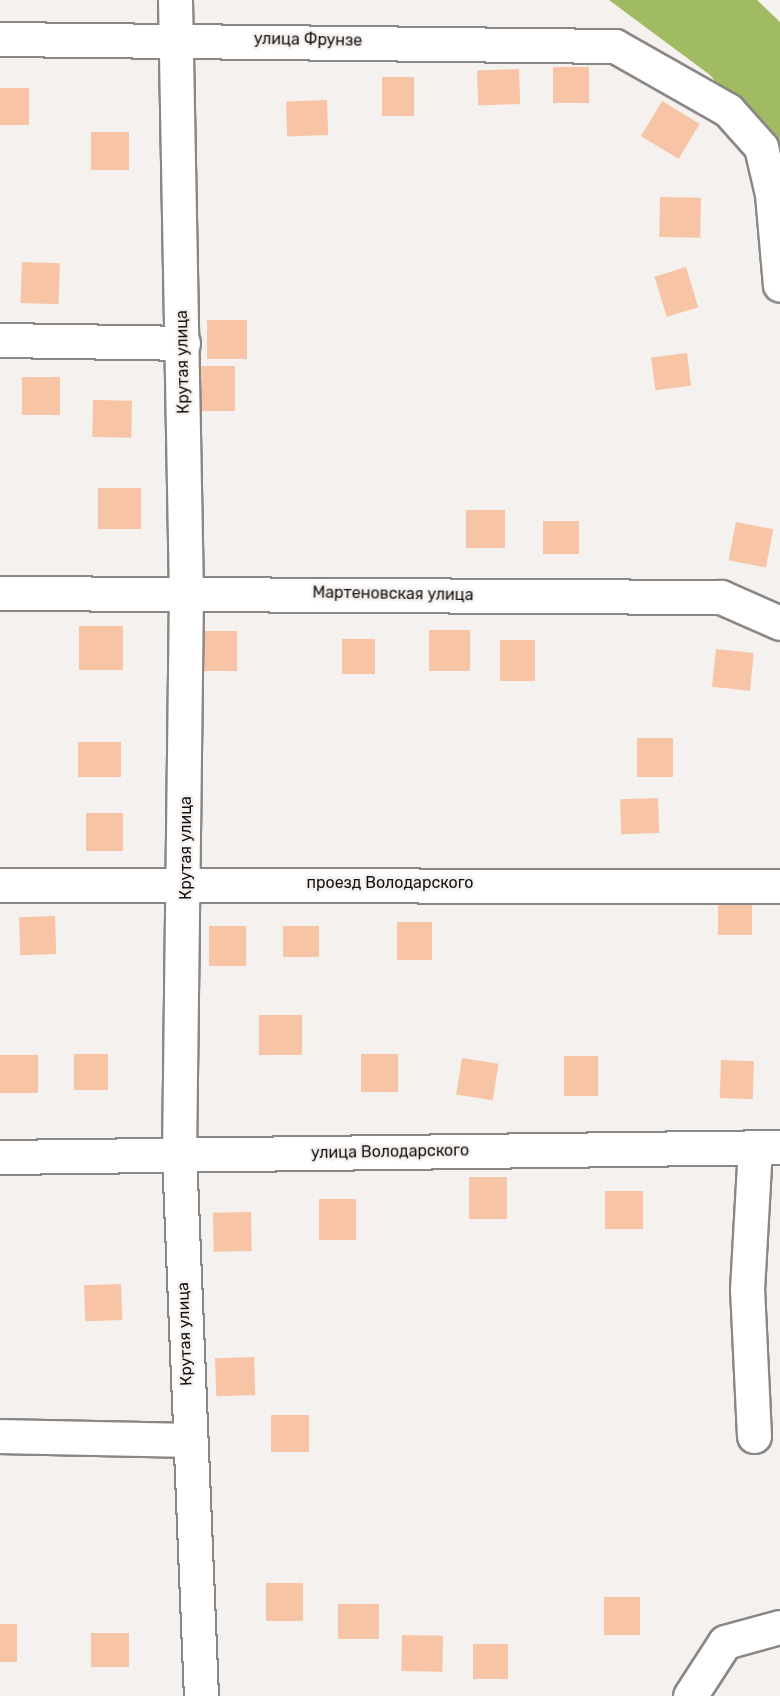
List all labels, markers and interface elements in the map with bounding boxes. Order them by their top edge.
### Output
street label: улица Фрунзе [254,29,362,51]
street label: Крутая улица [172,310,194,414]
street label: Мартеновская улица [312,583,474,605]
street label: Крутая улица [176,796,196,900]
street label: проезд Володарского [306,873,474,893]
street label: улица Володарского [311,1141,469,1163]
street label: Крутая улица [174,1282,196,1386]

